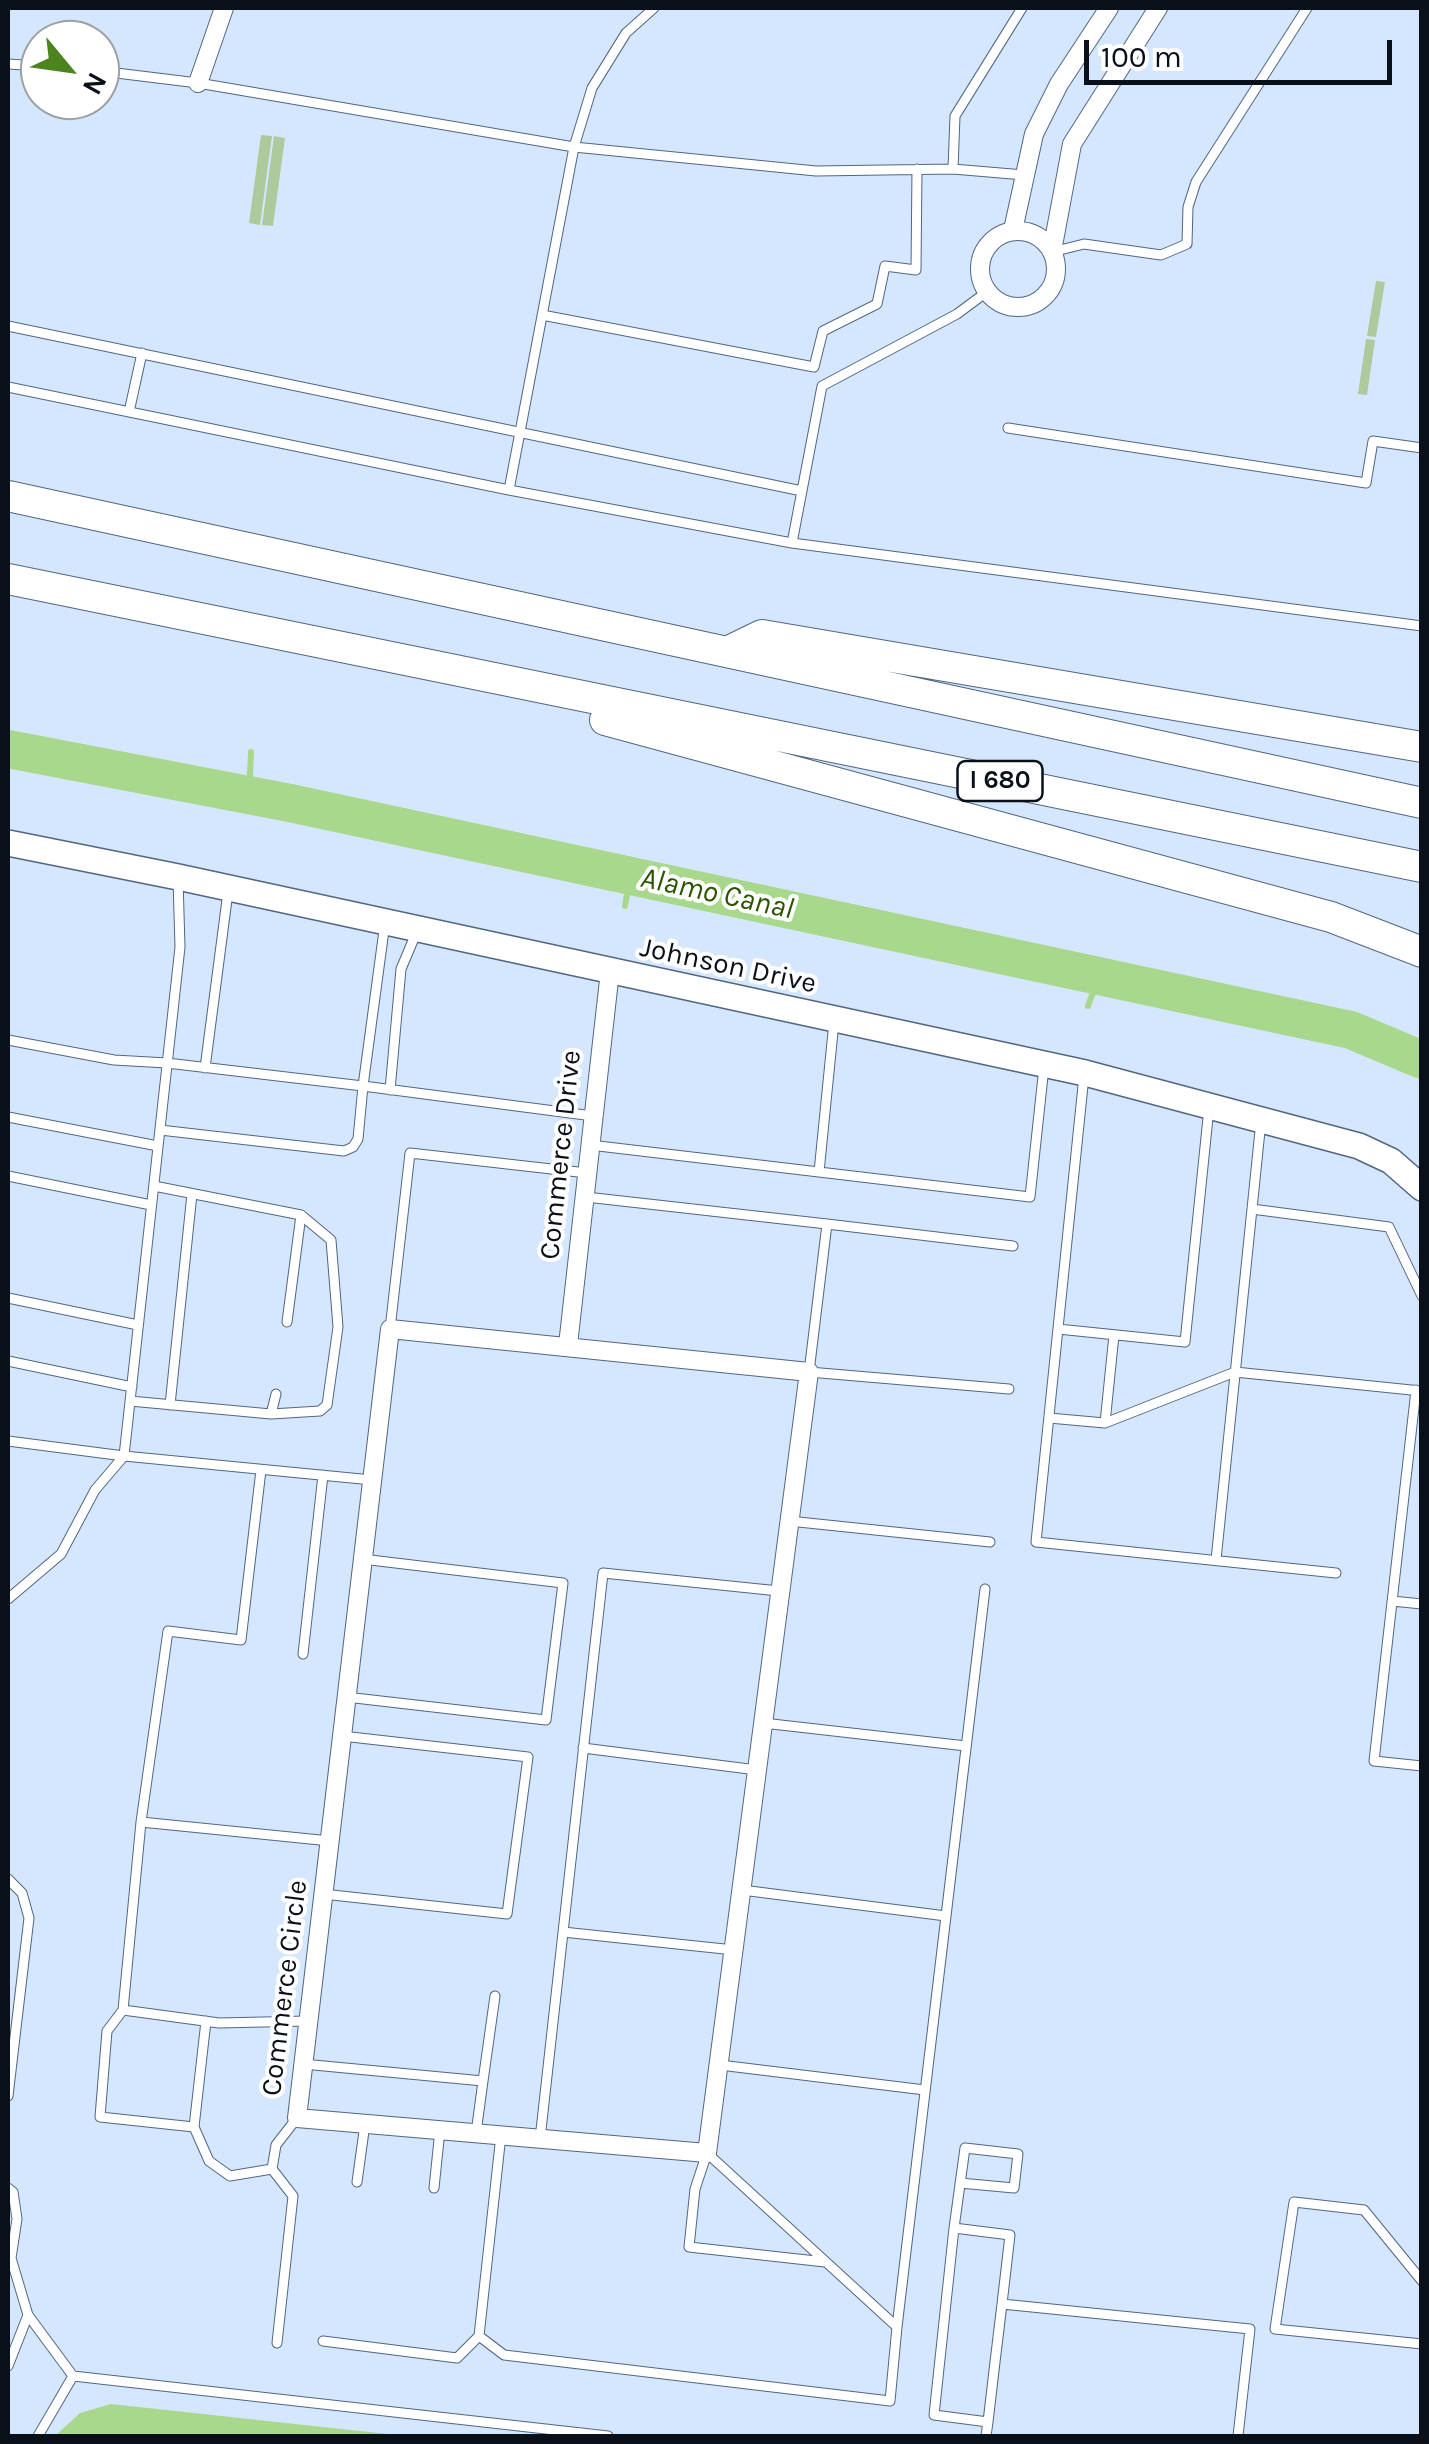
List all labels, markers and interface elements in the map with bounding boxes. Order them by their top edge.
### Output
north arrow [20,20,120,120]
scale bar [1089,20,1396,82]
text: 100 m [1101,39,1182,75]
text: N [76,67,114,101]
road number: I 680 [958,761,1042,801]
water label: Alamo Canal [637,860,797,928]
street label: Johnson Drive [637,931,819,1001]
street label: Commerce Drive [533,1049,589,1261]
street label: Commerce Circle [255,1878,315,2098]

